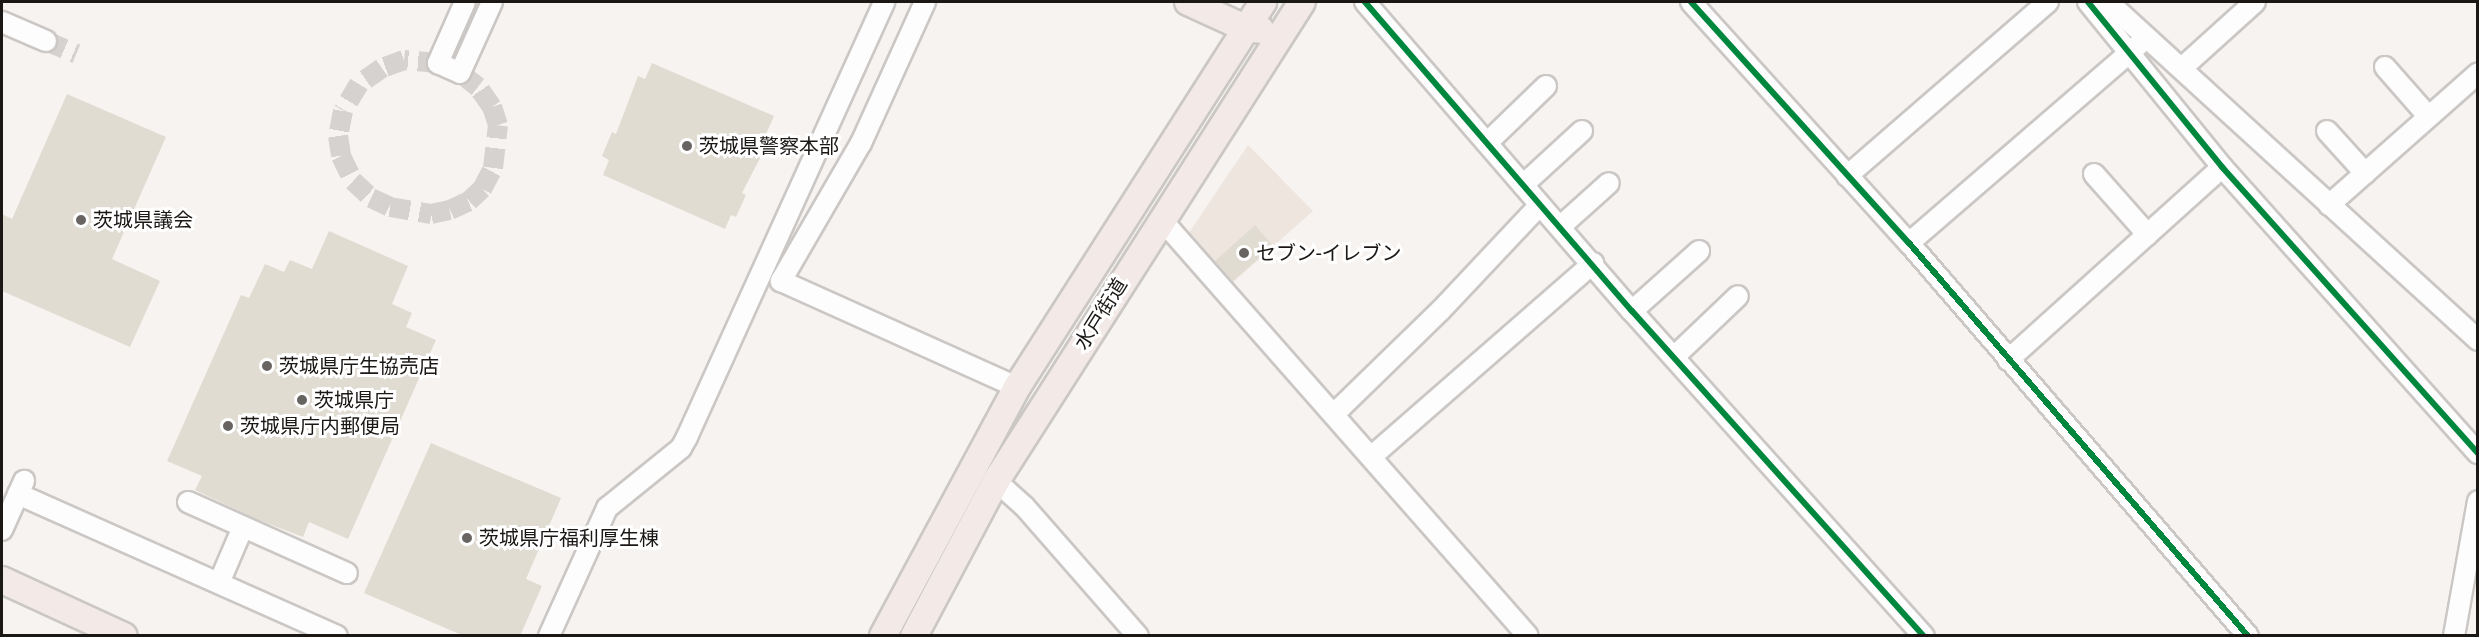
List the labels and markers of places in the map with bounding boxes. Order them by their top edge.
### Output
place label: 茨城県警察本部 [699,134,839,158]
marker: 茨城県警察本部 [680,139,694,153]
place label: 茨城県議会 [93,208,193,232]
marker: 茨城県議会 [74,213,88,227]
place label: セブン-イレブン [1256,241,1402,265]
marker: セブン-イレブン [1237,246,1251,260]
place label: 茨城県庁生協売店 [279,354,439,378]
marker: 茨城県庁生協売店 [260,359,274,373]
place label: 茨城県庁 [314,388,394,412]
marker: 茨城県庁 [295,393,309,407]
place label: 茨城県庁内郵便局 [240,414,400,438]
marker: 茨城県庁内郵便局 [221,419,235,433]
place label: 茨城県庁福利厚生棟 [479,526,659,550]
marker: 茨城県庁福利厚生棟 [460,531,474,545]

